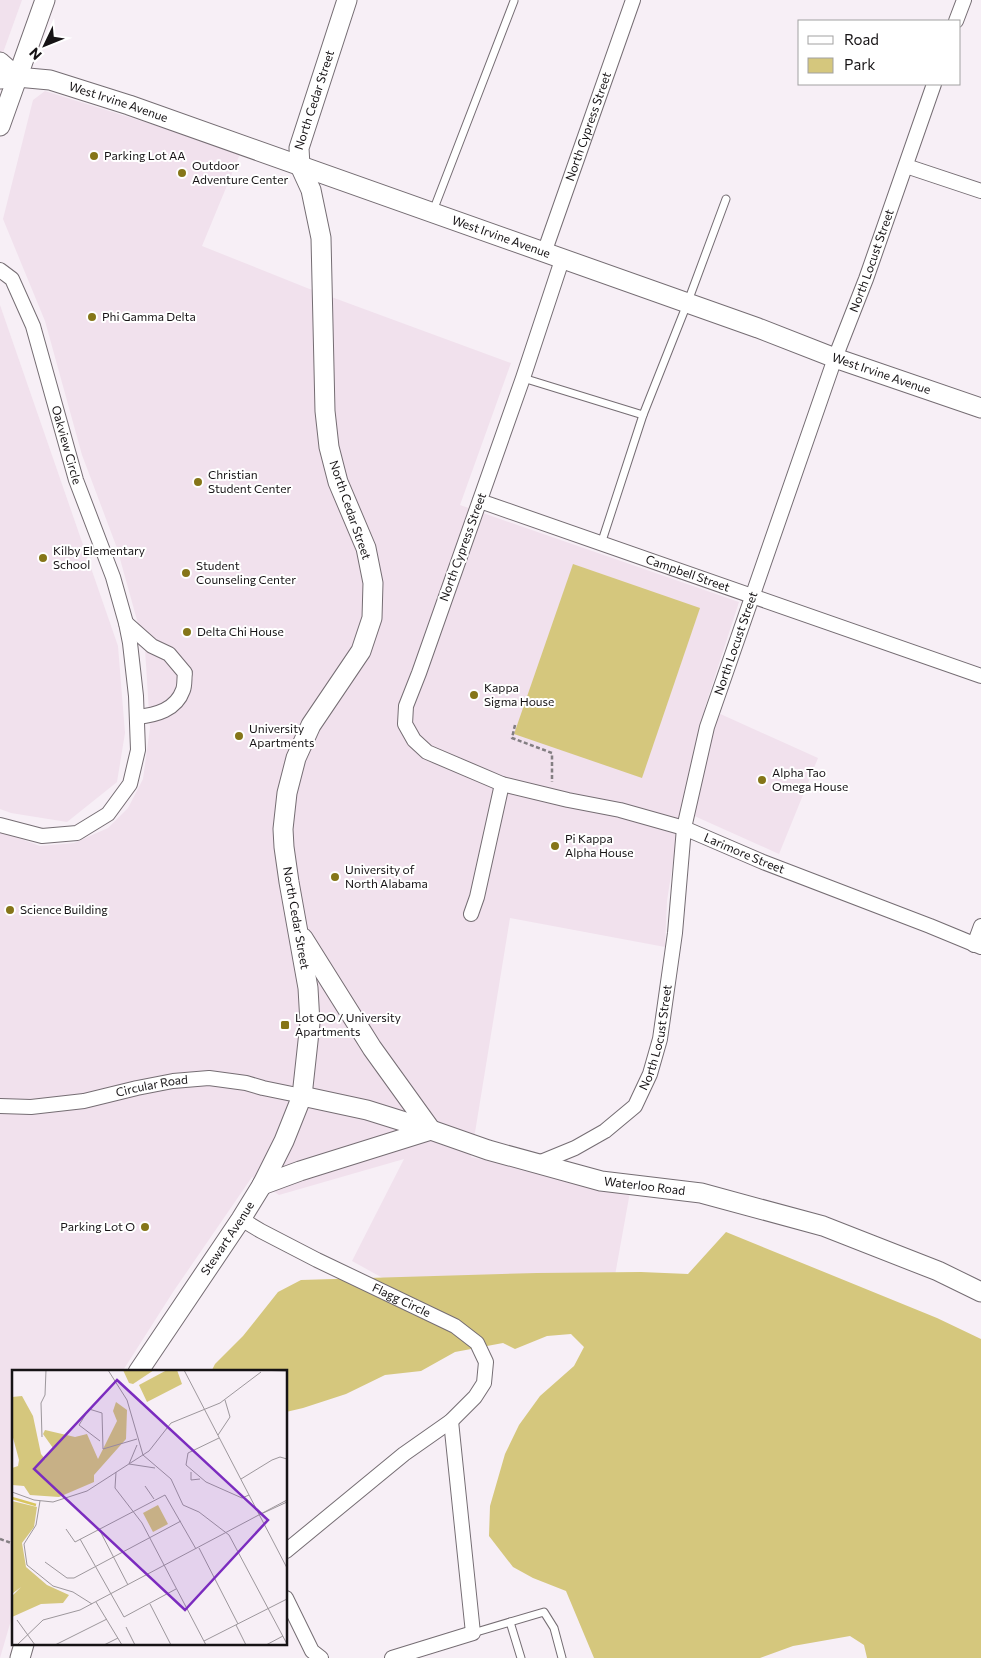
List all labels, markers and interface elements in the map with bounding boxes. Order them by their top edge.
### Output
north arrow [20,20,70,70]
legend [798,20,961,85]
text: Road [844,30,879,48]
text: N [25,45,45,64]
street label: North Cedar Street [291,48,336,151]
text: Park [844,55,875,73]
street label: North Cypress Street [562,70,613,183]
street label: West Irvine Avenue [67,78,170,124]
place label: Parking Lot AA [104,148,186,162]
marker: Parking Lot AA [88,150,100,162]
place label: Outdoor Adventure Center [192,158,289,186]
marker: Outdoor Adventure Center [176,167,188,179]
street label: North Locust Street [846,207,896,314]
street label: West Irvine Avenue [450,212,553,260]
place label: Phi Gamma Delta [102,309,196,323]
marker: Phi Gamma Delta [86,311,98,323]
street label: West Irvine Avenue [830,350,933,396]
street label: Oakview Circle [50,404,85,486]
street label: North Cedar Street [327,458,374,561]
place label: Christian Student Center [208,467,291,495]
marker: Christian Student Center [192,476,204,488]
street label: North Cypress Street [436,490,488,603]
place label: Kilby Elementary School [53,543,145,571]
street label: Campbell Street [644,551,732,594]
marker: Kilby Elementary School [37,552,49,564]
place label: Student Counseling Center [196,558,296,586]
marker: Student Counseling Center [180,567,192,579]
street label: North Locust Street [711,589,759,697]
place label: Delta Chi House [197,624,284,638]
marker: Delta Chi House [181,626,193,638]
place label: Kappa Sigma House [484,680,554,708]
marker: Kappa Sigma House [468,689,480,701]
place label: University Apartments [249,721,314,749]
marker: University Apartments [233,730,245,742]
place label: Alpha Tao Omega House [772,765,848,793]
marker: Alpha Tao Omega House [756,774,768,786]
street label: Larimore Street [702,830,787,876]
place label: Pi Kappa Alpha House [565,831,634,859]
marker: Pi Kappa Alpha House [549,840,561,852]
place label: University of North Alabama [345,862,428,890]
street label: North Cedar Street [281,865,313,970]
marker: University of North Alabama [329,871,341,883]
place label: Science Building [20,902,108,916]
marker: Science Building [4,904,16,916]
street label: North Locust Street [635,984,674,1092]
place label: Lot OO / University Apartments [295,1010,401,1038]
marker: Lot OO / University Apartments [279,1019,291,1031]
street label: Circular Road [114,1072,188,1099]
street label: Waterloo Road [603,1173,686,1197]
street label: Stewart Avenue [197,1198,256,1277]
place label: Parking Lot O [60,1219,135,1233]
marker: Parking Lot O [139,1221,151,1233]
street label: Flagg Circle [371,1280,433,1319]
inset map [12,1370,288,1646]

